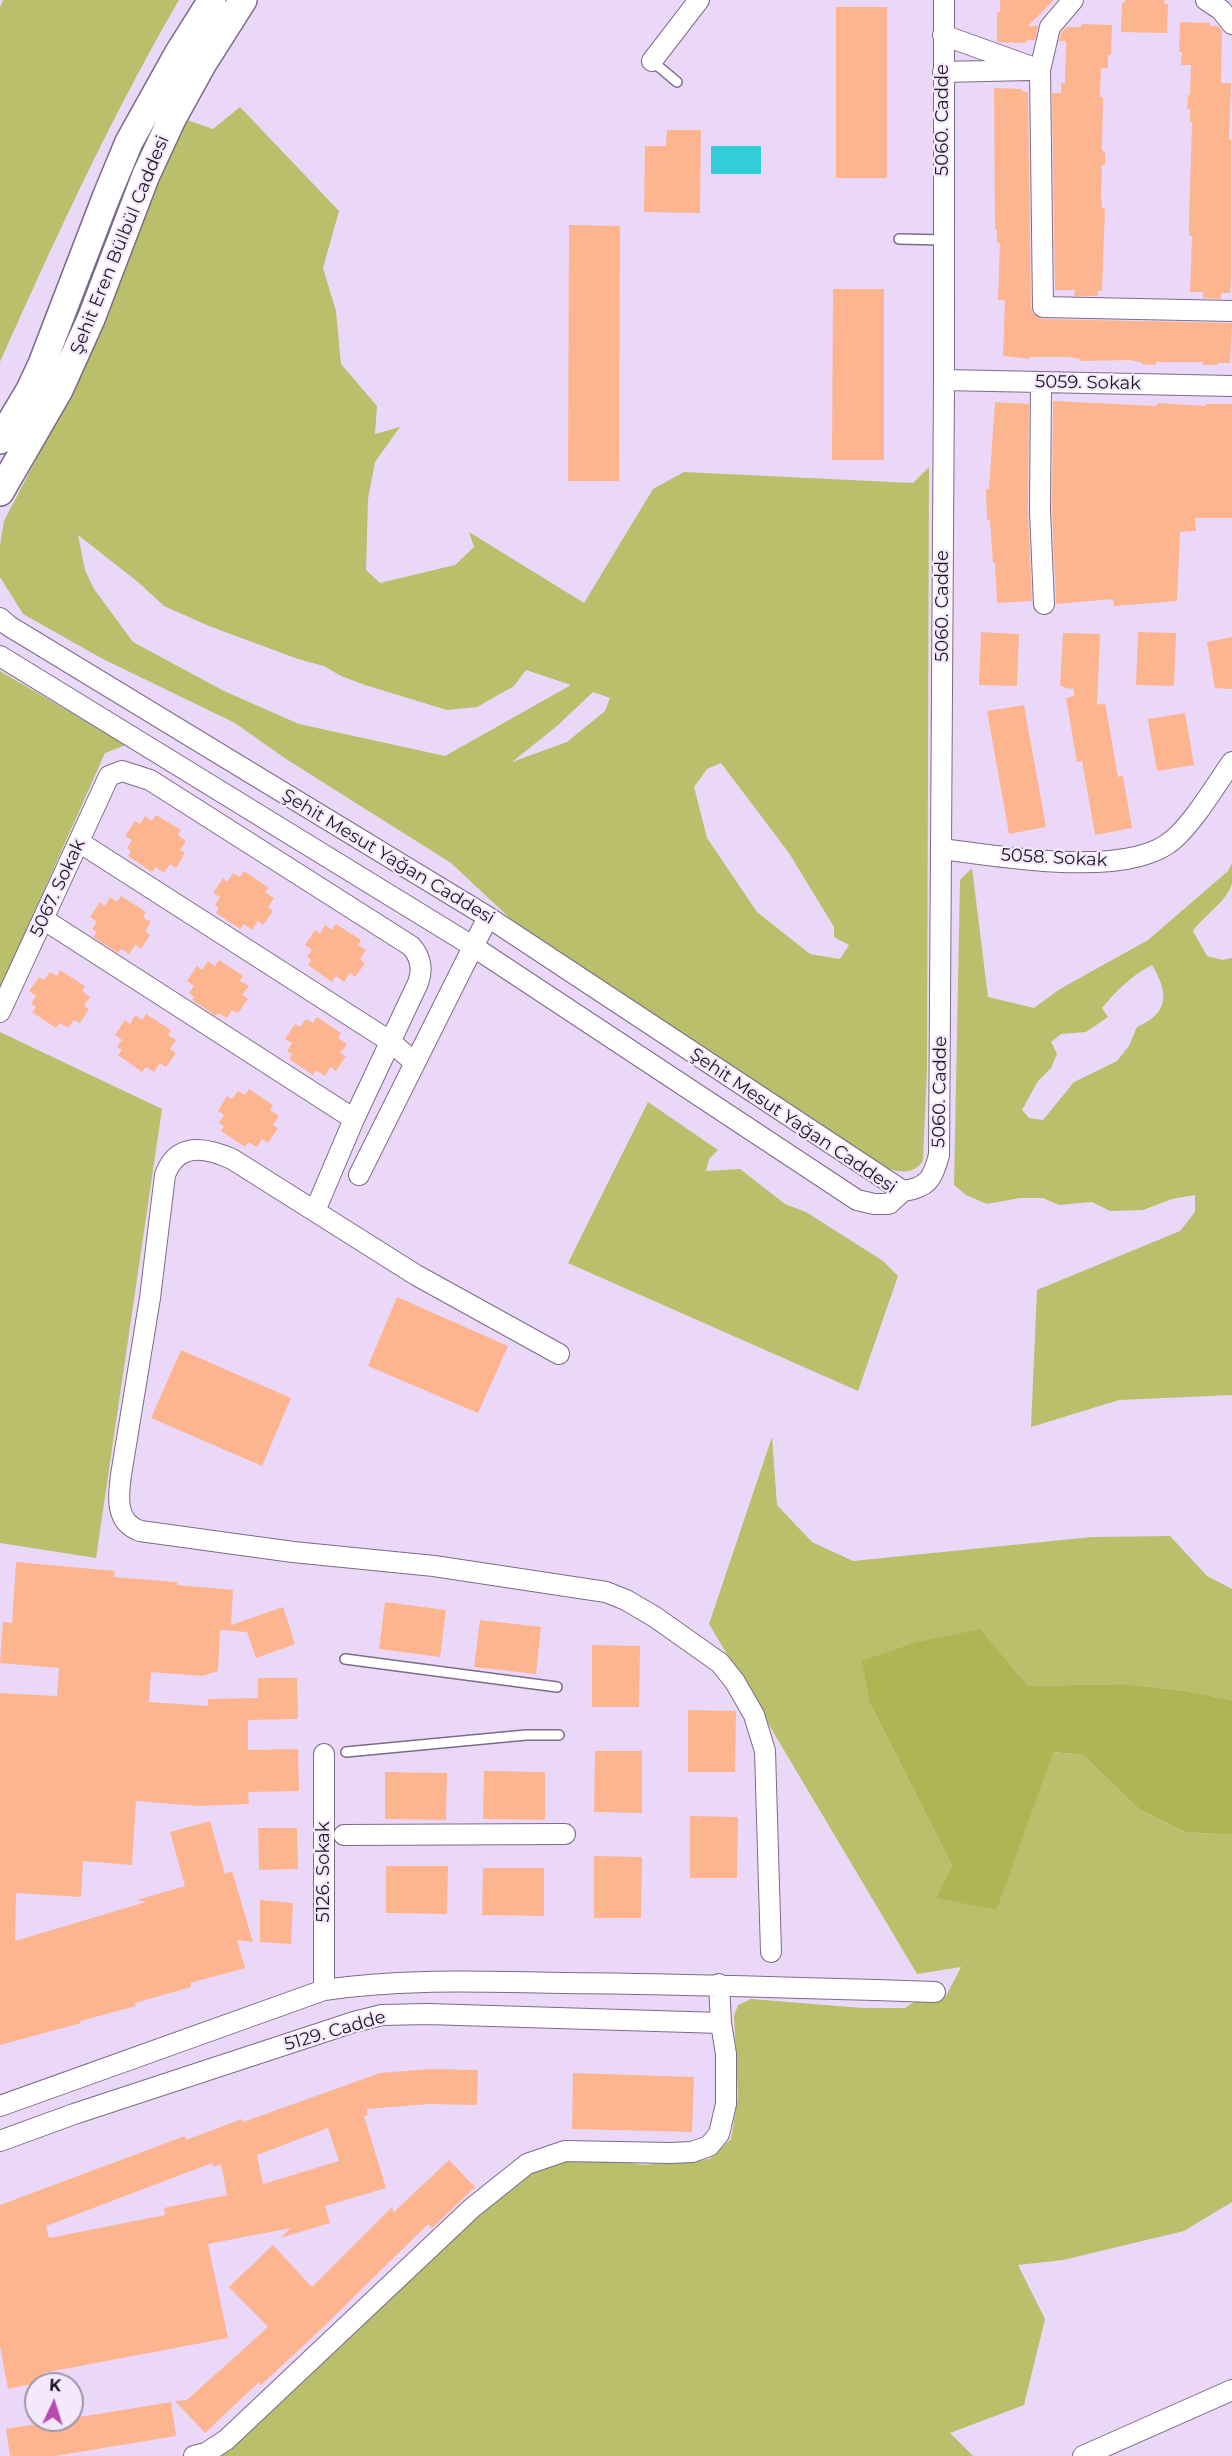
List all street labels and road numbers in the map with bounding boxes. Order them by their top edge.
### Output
street label: 5060. Cadde [932,64,954,176]
street label: Şehit Eren Bülbül Caddesi [66,132,174,358]
street label: 5059. Sokak [1035,371,1141,395]
street label: 5060. Cadde [932,550,954,662]
street label: Şehit Mesut Yağan Caddesi [278,785,498,929]
street label: 5067. Sokak [26,836,90,940]
street label: 5058. Sokak [1000,844,1108,872]
street label: 5060. Cadde [928,1036,952,1148]
street label: Şehit Mesut Yağan Caddesi [686,1044,900,1198]
street label: 5126. Sokak [313,1822,335,1922]
street label: 5129. Cadde [282,2006,388,2056]

